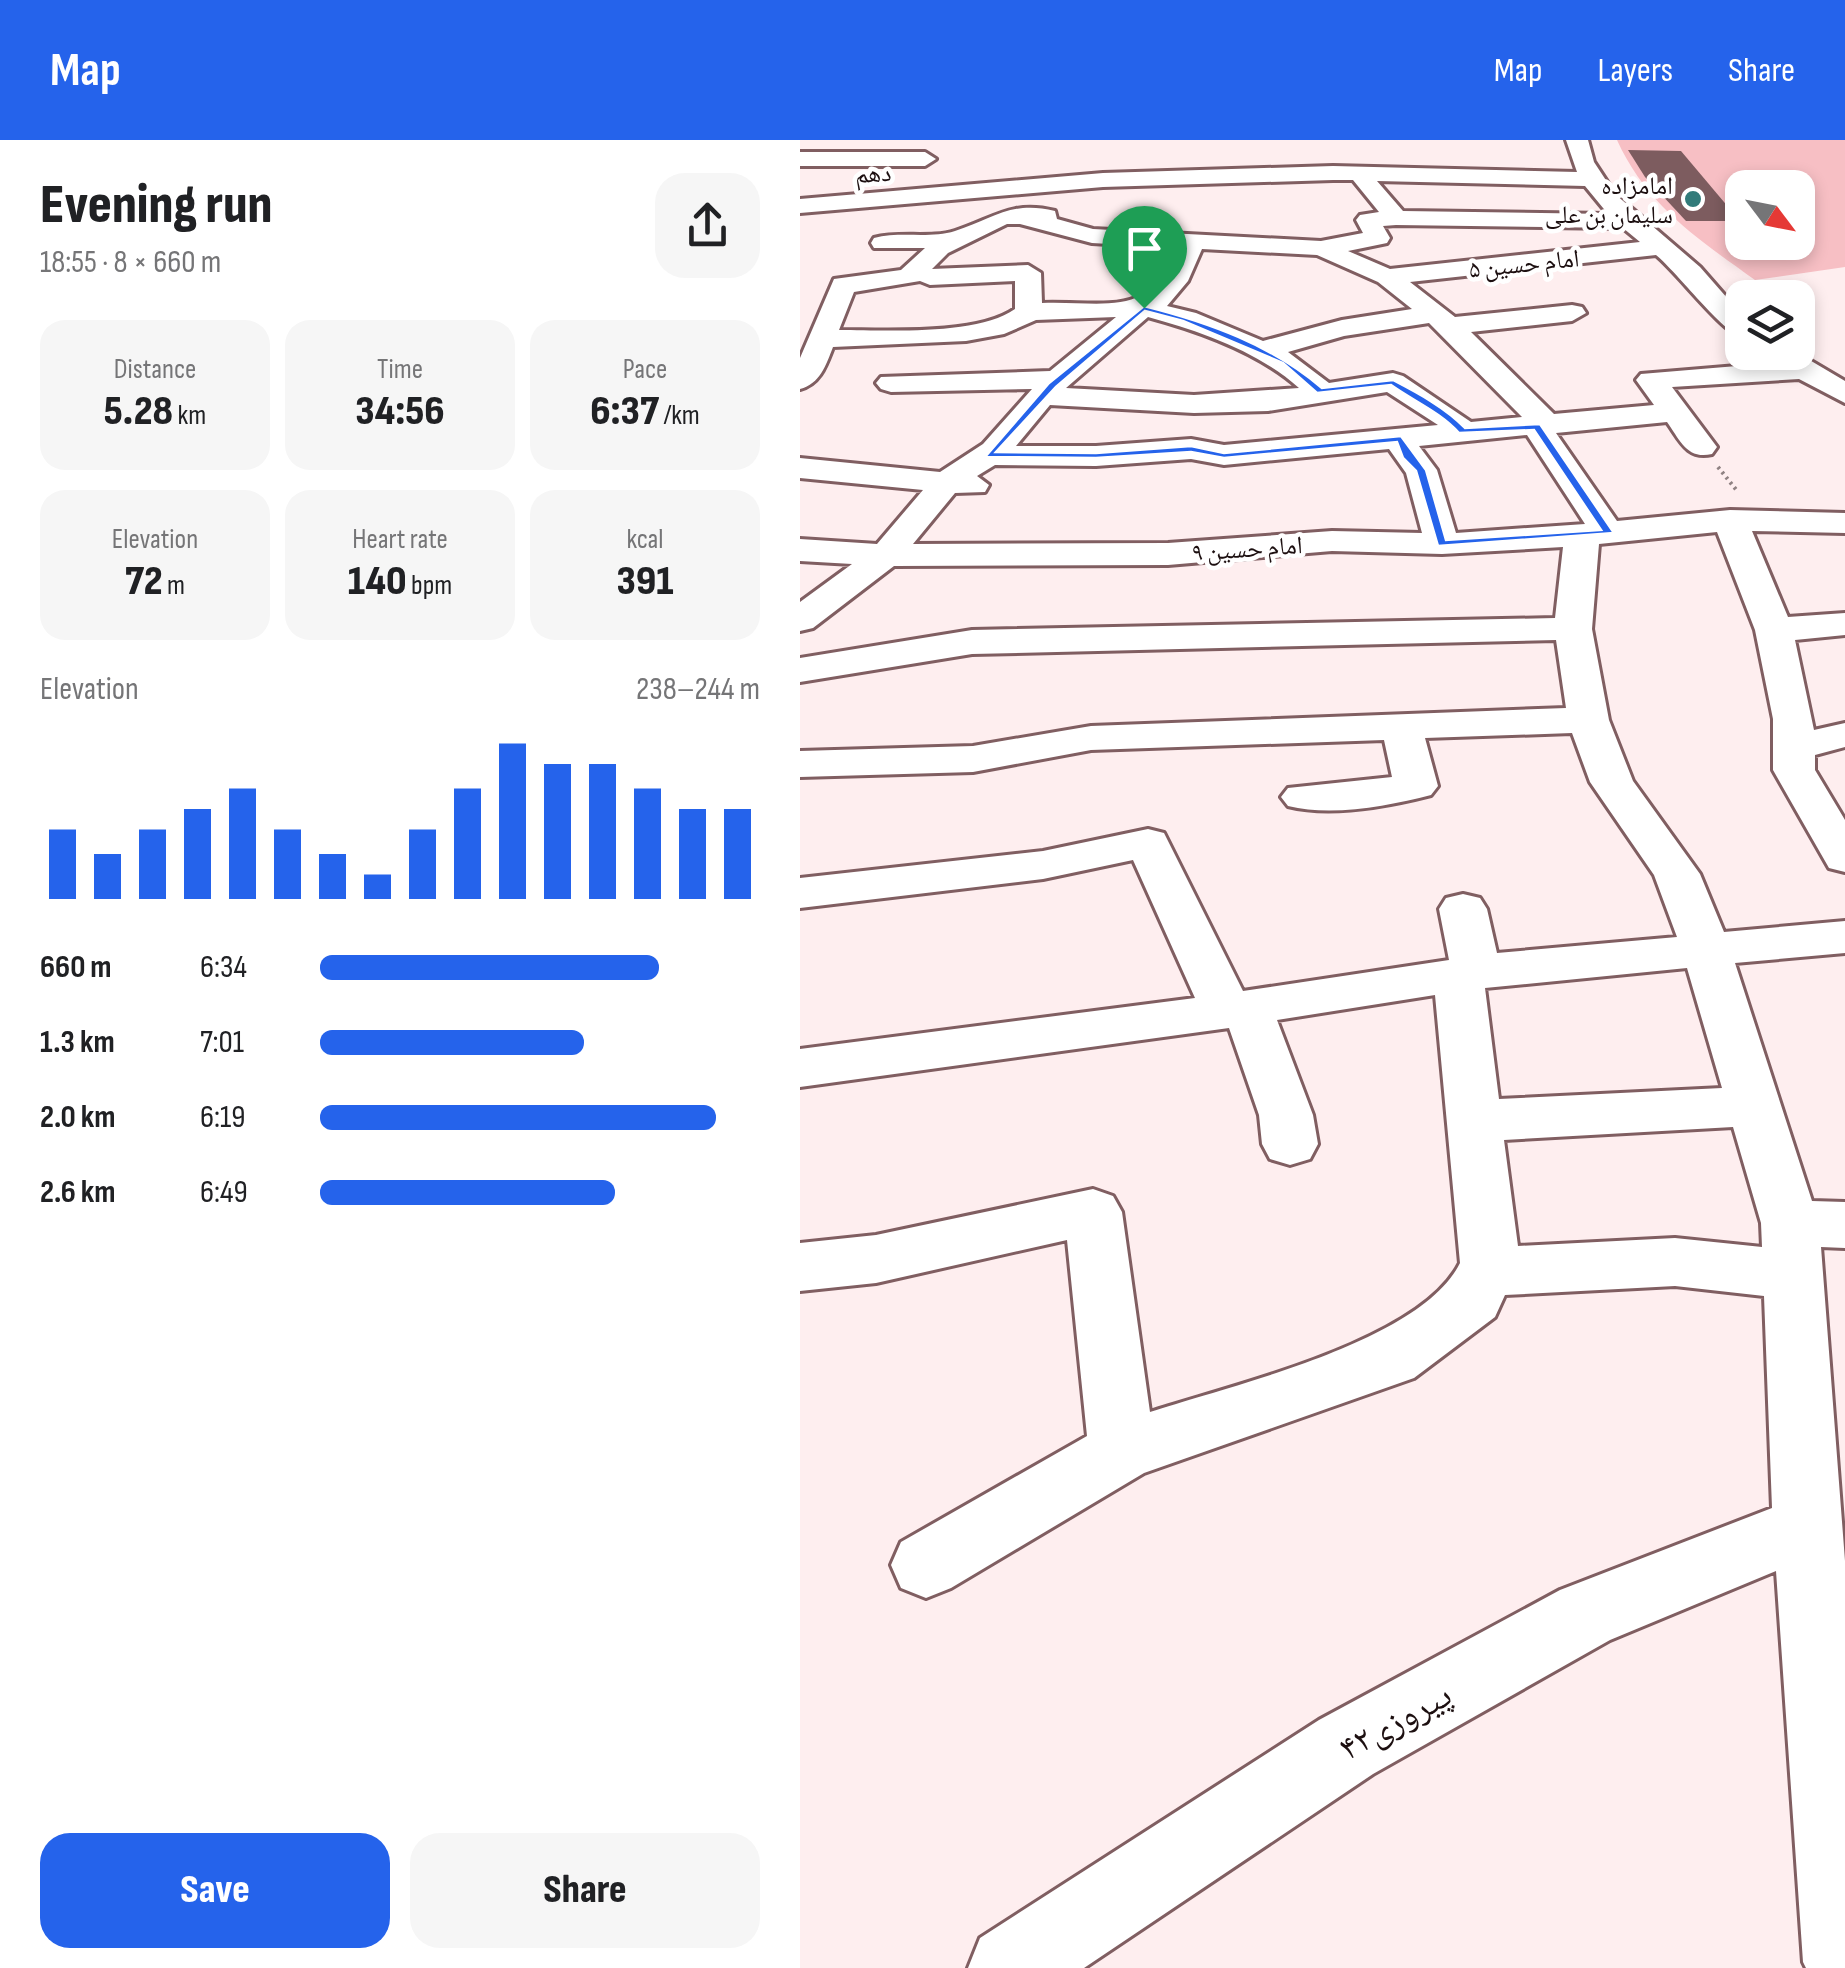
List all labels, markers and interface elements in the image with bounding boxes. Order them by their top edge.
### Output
text: Map [50,42,121,99]
text: Map [1494,49,1542,92]
text: Layers [1597,49,1673,92]
text: Share [1728,49,1795,92]
street label: دهم [854,158,892,191]
north arrow [1725,170,1815,260]
map controls [1725,170,1815,370]
place label: امامزاده سلیمان بن علی [1545,171,1673,231]
text: Evening run [40,172,273,239]
button: share [655,173,760,278]
marker: امامزاده سلیمان بن علی [1682,188,1704,210]
pin [1102,206,1187,309]
icon: arrive [1117,221,1172,276]
text: 18:55 · 8 × 660 m [40,243,221,282]
street label: امام حسین ۵ [1467,243,1581,286]
button: layers [1725,280,1815,370]
text: Distance [114,353,196,386]
text: Time [377,353,423,386]
text: Pace [623,353,667,386]
text: 5.28 [104,386,173,437]
text: 34:56 [355,386,445,437]
text: 6:37 [590,386,659,437]
text: km [173,399,206,432]
text: /km [659,399,700,432]
text: Elevation [112,523,198,556]
text: Heart rate [352,523,448,556]
text: kcal [626,523,664,556]
street label: امام حسین ۹ [1191,530,1304,569]
text: 72 [125,556,163,607]
text: 140 [348,556,407,607]
text: 391 [616,556,674,607]
text: m [163,569,185,602]
text: bpm [407,569,452,602]
text: Elevation [40,670,139,709]
text: 238–244 m [636,670,760,709]
text: 660 m [40,948,112,987]
text: 6:34 [200,948,247,987]
text: 1.3 km [40,1023,115,1062]
text: 7:01 [200,1023,244,1062]
text: 2.0 km [40,1098,116,1137]
text: 6:19 [200,1098,245,1137]
text: 2.6 km [40,1173,115,1212]
text: 6:49 [200,1173,248,1212]
street label: پیروزی۴۲ [1332,1674,1459,1771]
button: Save [40,1833,390,1948]
button: Share [410,1833,760,1948]

